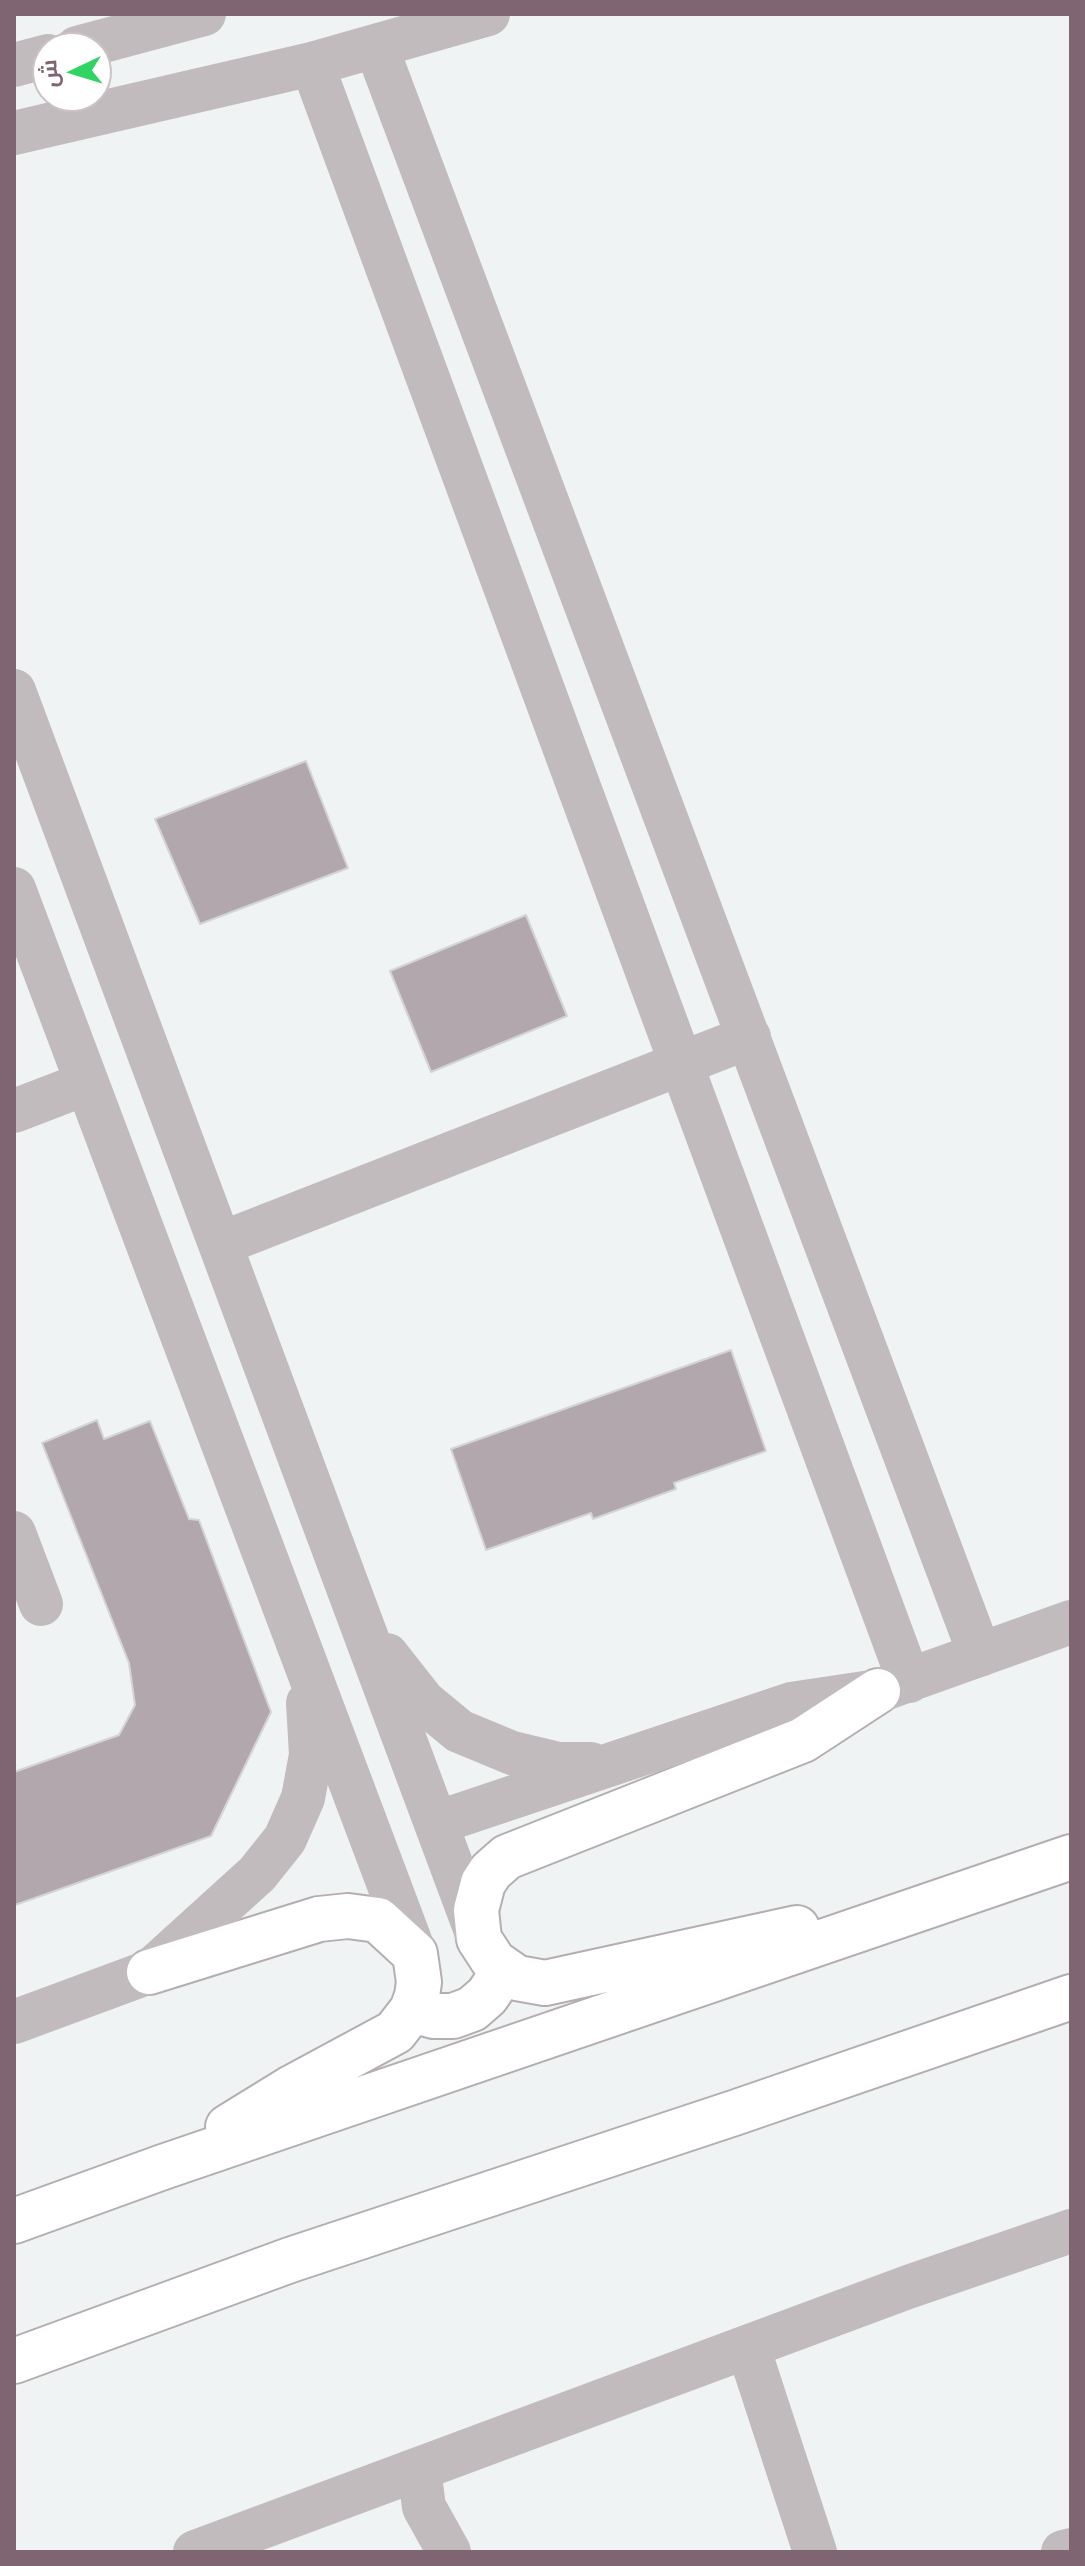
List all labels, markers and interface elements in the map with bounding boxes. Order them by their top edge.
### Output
north arrow [32,32,112,112]
text: ش [35,59,64,89]

